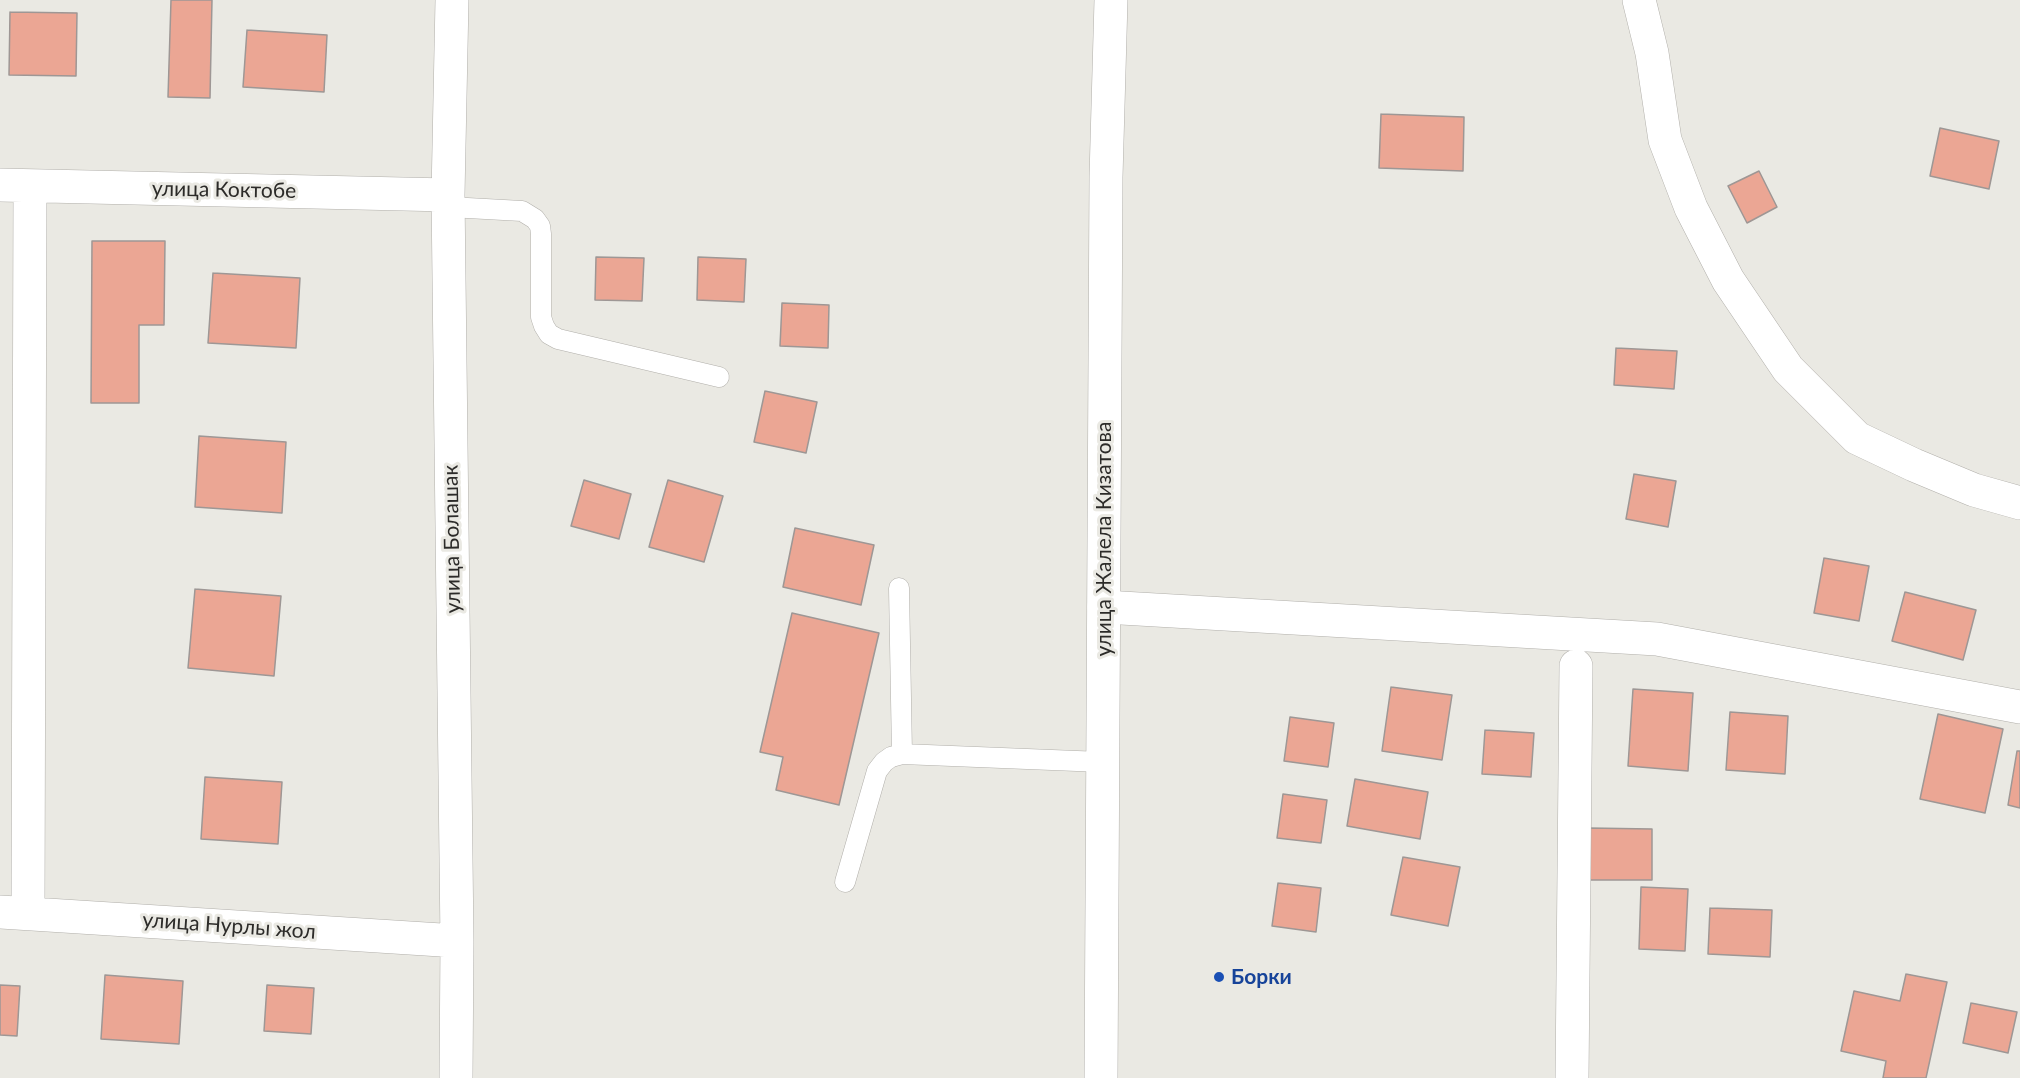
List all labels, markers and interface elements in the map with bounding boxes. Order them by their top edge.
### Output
street label: улица Коктобе [152,176,296,204]
street label: улица Жалела Кизатова [1091,422,1117,656]
street label: улица Болашак [438,464,466,614]
street label: улица Нурлы жол [142,907,316,945]
place label: Борки [1231,964,1292,990]
marker: Борки [1212,970,1226,984]

